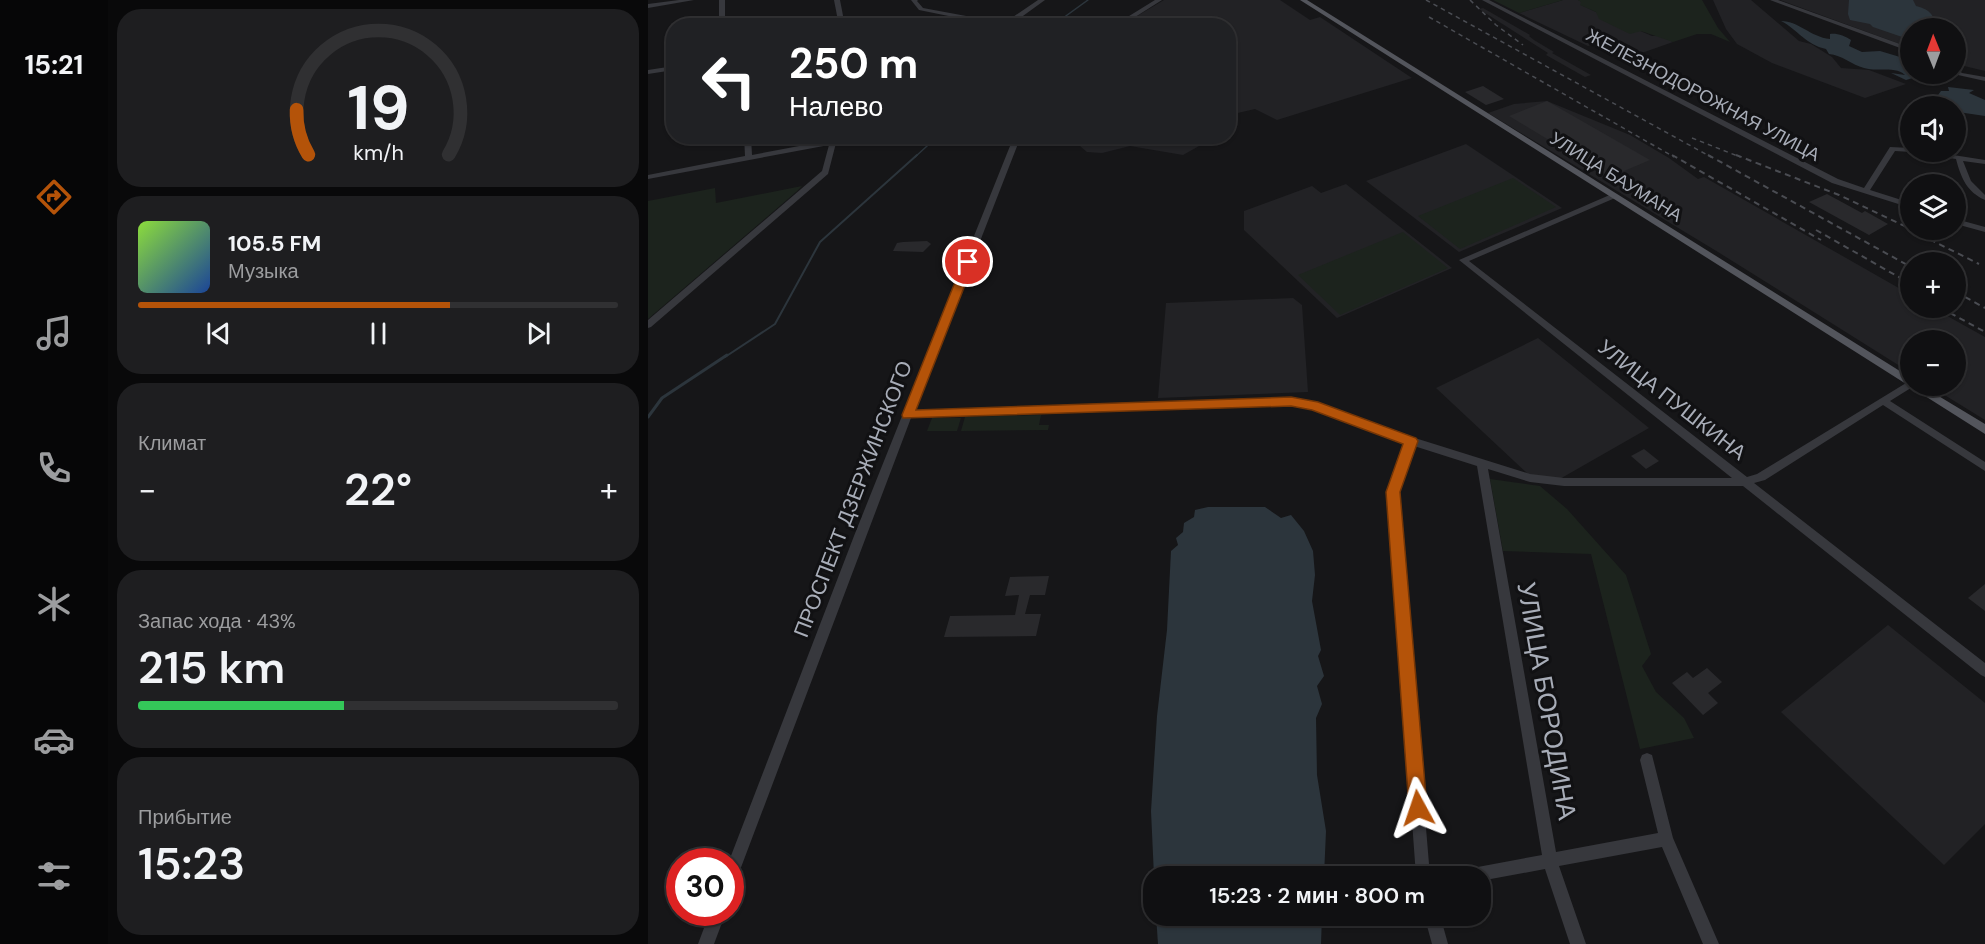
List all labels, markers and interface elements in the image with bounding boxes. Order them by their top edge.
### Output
north arrow [1900,18,1966,84]
map controls [1900,18,1966,396]
street label: ЖЕЛЕЗНОДОРОЖНАЯ УЛИЦА [1582,23,1824,167]
text: 250 m [789,36,918,91]
icon: left [690,42,768,120]
text: 15:21 [25,47,83,82]
text: 19 [347,67,409,148]
text: Налево [789,89,883,124]
button: sound [1900,96,1966,162]
street label: УЛИЦА БАУМАНА [1545,127,1687,227]
text: km/h [353,139,403,167]
button: layers [1900,174,1966,240]
icon: directions [33,176,75,218]
text: 105.5 FM [228,229,321,258]
pin [942,236,993,287]
icon: arrive [951,245,984,278]
button: + [1900,252,1966,318]
text: Музыка [228,258,299,284]
icon: music [33,312,75,354]
icon: previous [202,317,235,350]
icon: pause [362,317,395,350]
icon: next [522,317,555,350]
button: − [1900,330,1966,396]
street label: УЛИЦА ПУШКИНА [1592,333,1752,467]
street label: ПРОСПЕКТ ДЗЕРЖИНСКОГО [787,357,919,641]
text: Климат [138,430,206,456]
icon: phone [33,447,75,489]
text: 22° [344,460,412,519]
text: − [138,468,156,511]
text: + [600,468,618,511]
street label: УЛИЦА БОРОДИНА [1509,580,1585,823]
icon: climate [33,583,75,625]
text: Запас хода · 43% [138,608,296,634]
text: 215 km [138,638,285,697]
icon: car [33,719,75,761]
position arrow [1386,776,1450,840]
text: Прибытие [138,804,232,830]
text: 15:23 [138,834,245,893]
speed limit sign: 30 [666,848,744,926]
icon: filters [33,855,75,897]
text: 15:23 · 2 мин · 800 m [1209,881,1425,910]

